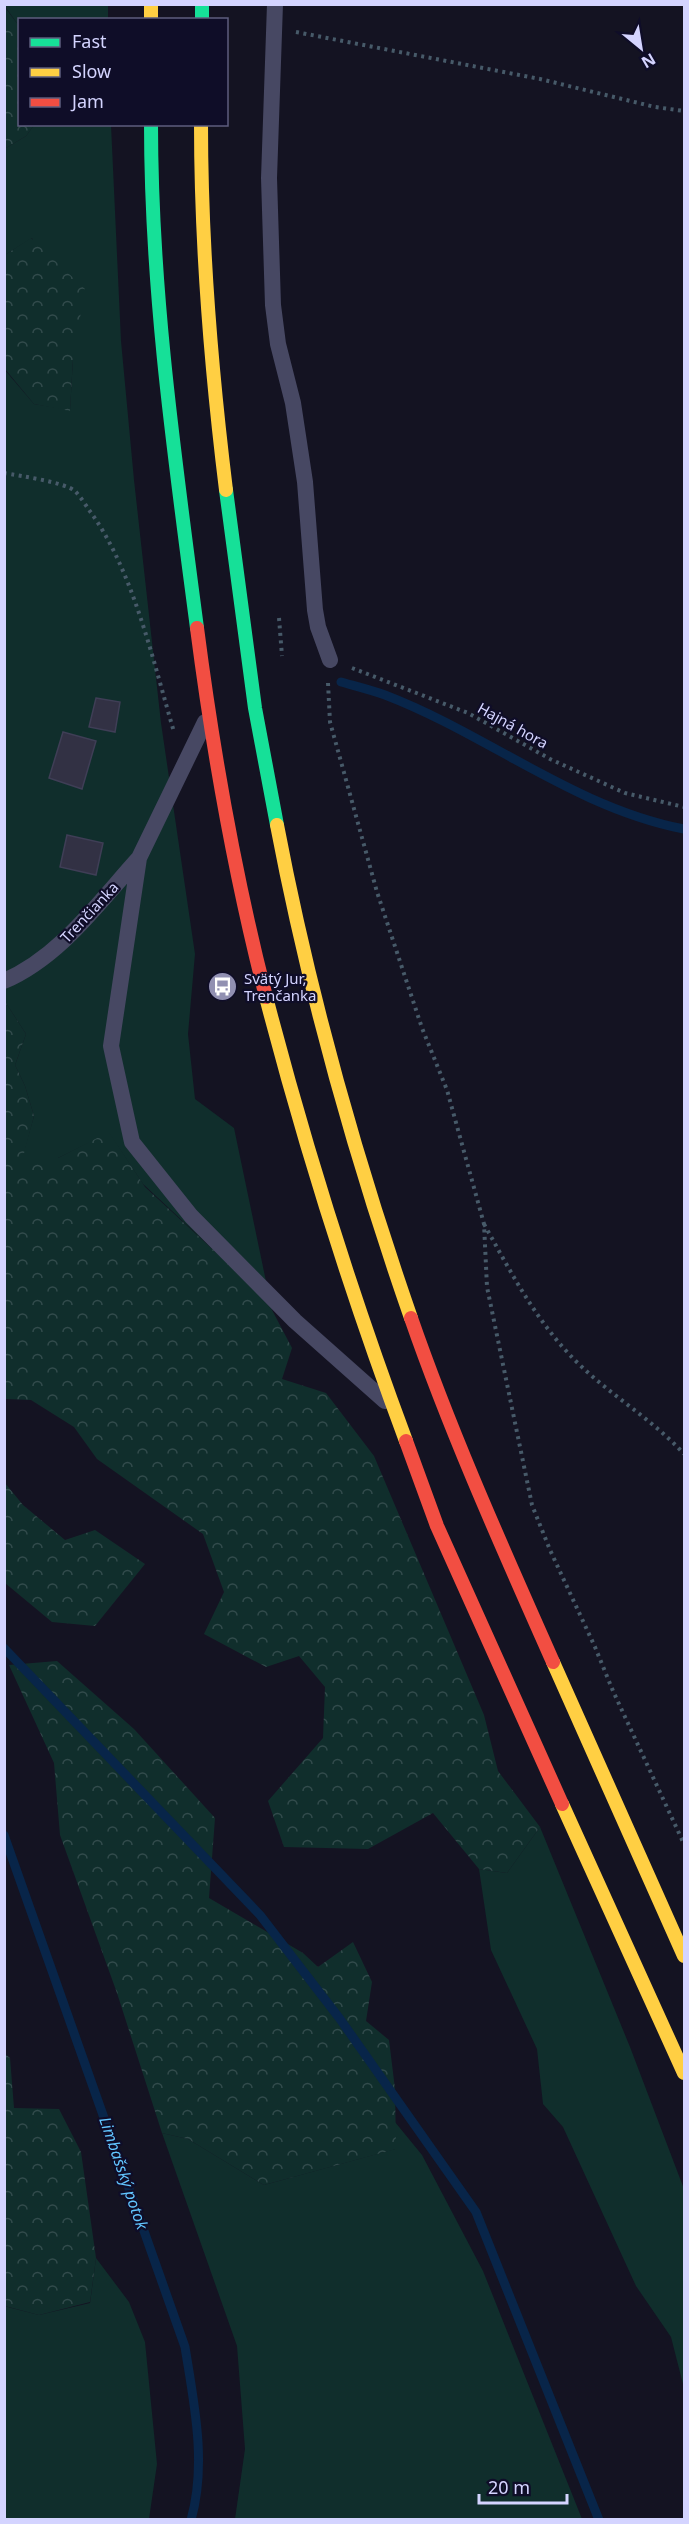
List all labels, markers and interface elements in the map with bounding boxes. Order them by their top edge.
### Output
legend [18,18,228,126]
north arrow [611,18,671,78]
text: Fast [72,29,107,53]
text: N [637,48,660,74]
text: Slow [72,59,111,83]
text: Jam [70,89,104,113]
street label: Hajná hora [474,697,552,753]
street label: Trenčianka [56,877,122,947]
place label: Svätý Jur, Trenčanka [244,968,317,1005]
bus stop icon: Svätý Jur, Trenčanka [207,971,239,1003]
water label: Limbašský potok [94,2114,154,2233]
scale bar [479,2467,568,2505]
text: 20 m [488,2475,530,2499]

